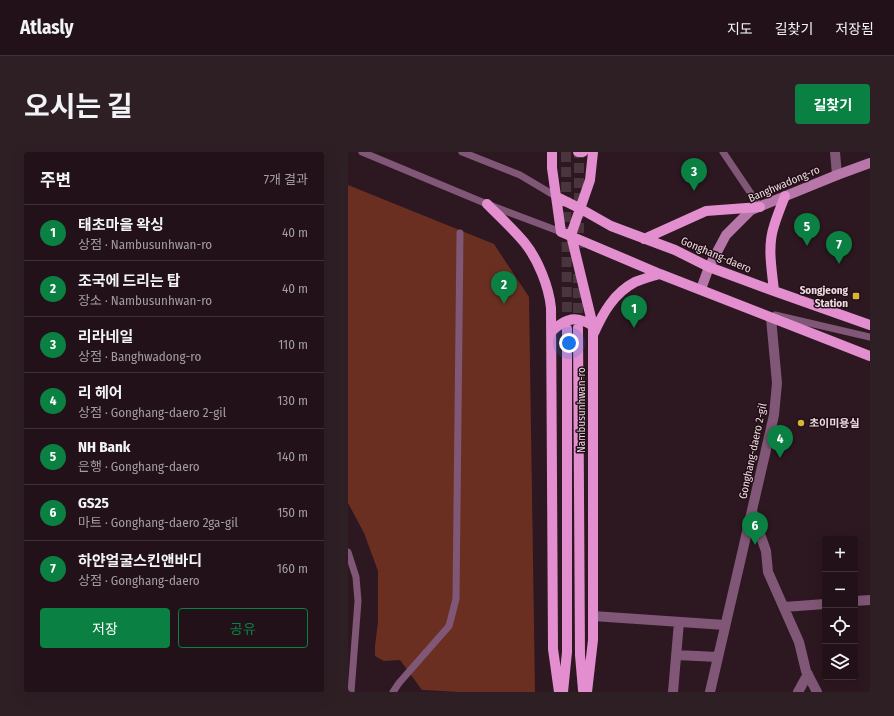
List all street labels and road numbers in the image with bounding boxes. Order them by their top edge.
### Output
street label: Banghwadong-ro [746,163,822,205]
street label: Gonghang-daero [679,234,753,276]
street label: Nambusunhwan-ro [575,367,588,453]
street label: Gonghang-daero 2-gil [737,402,770,500]

